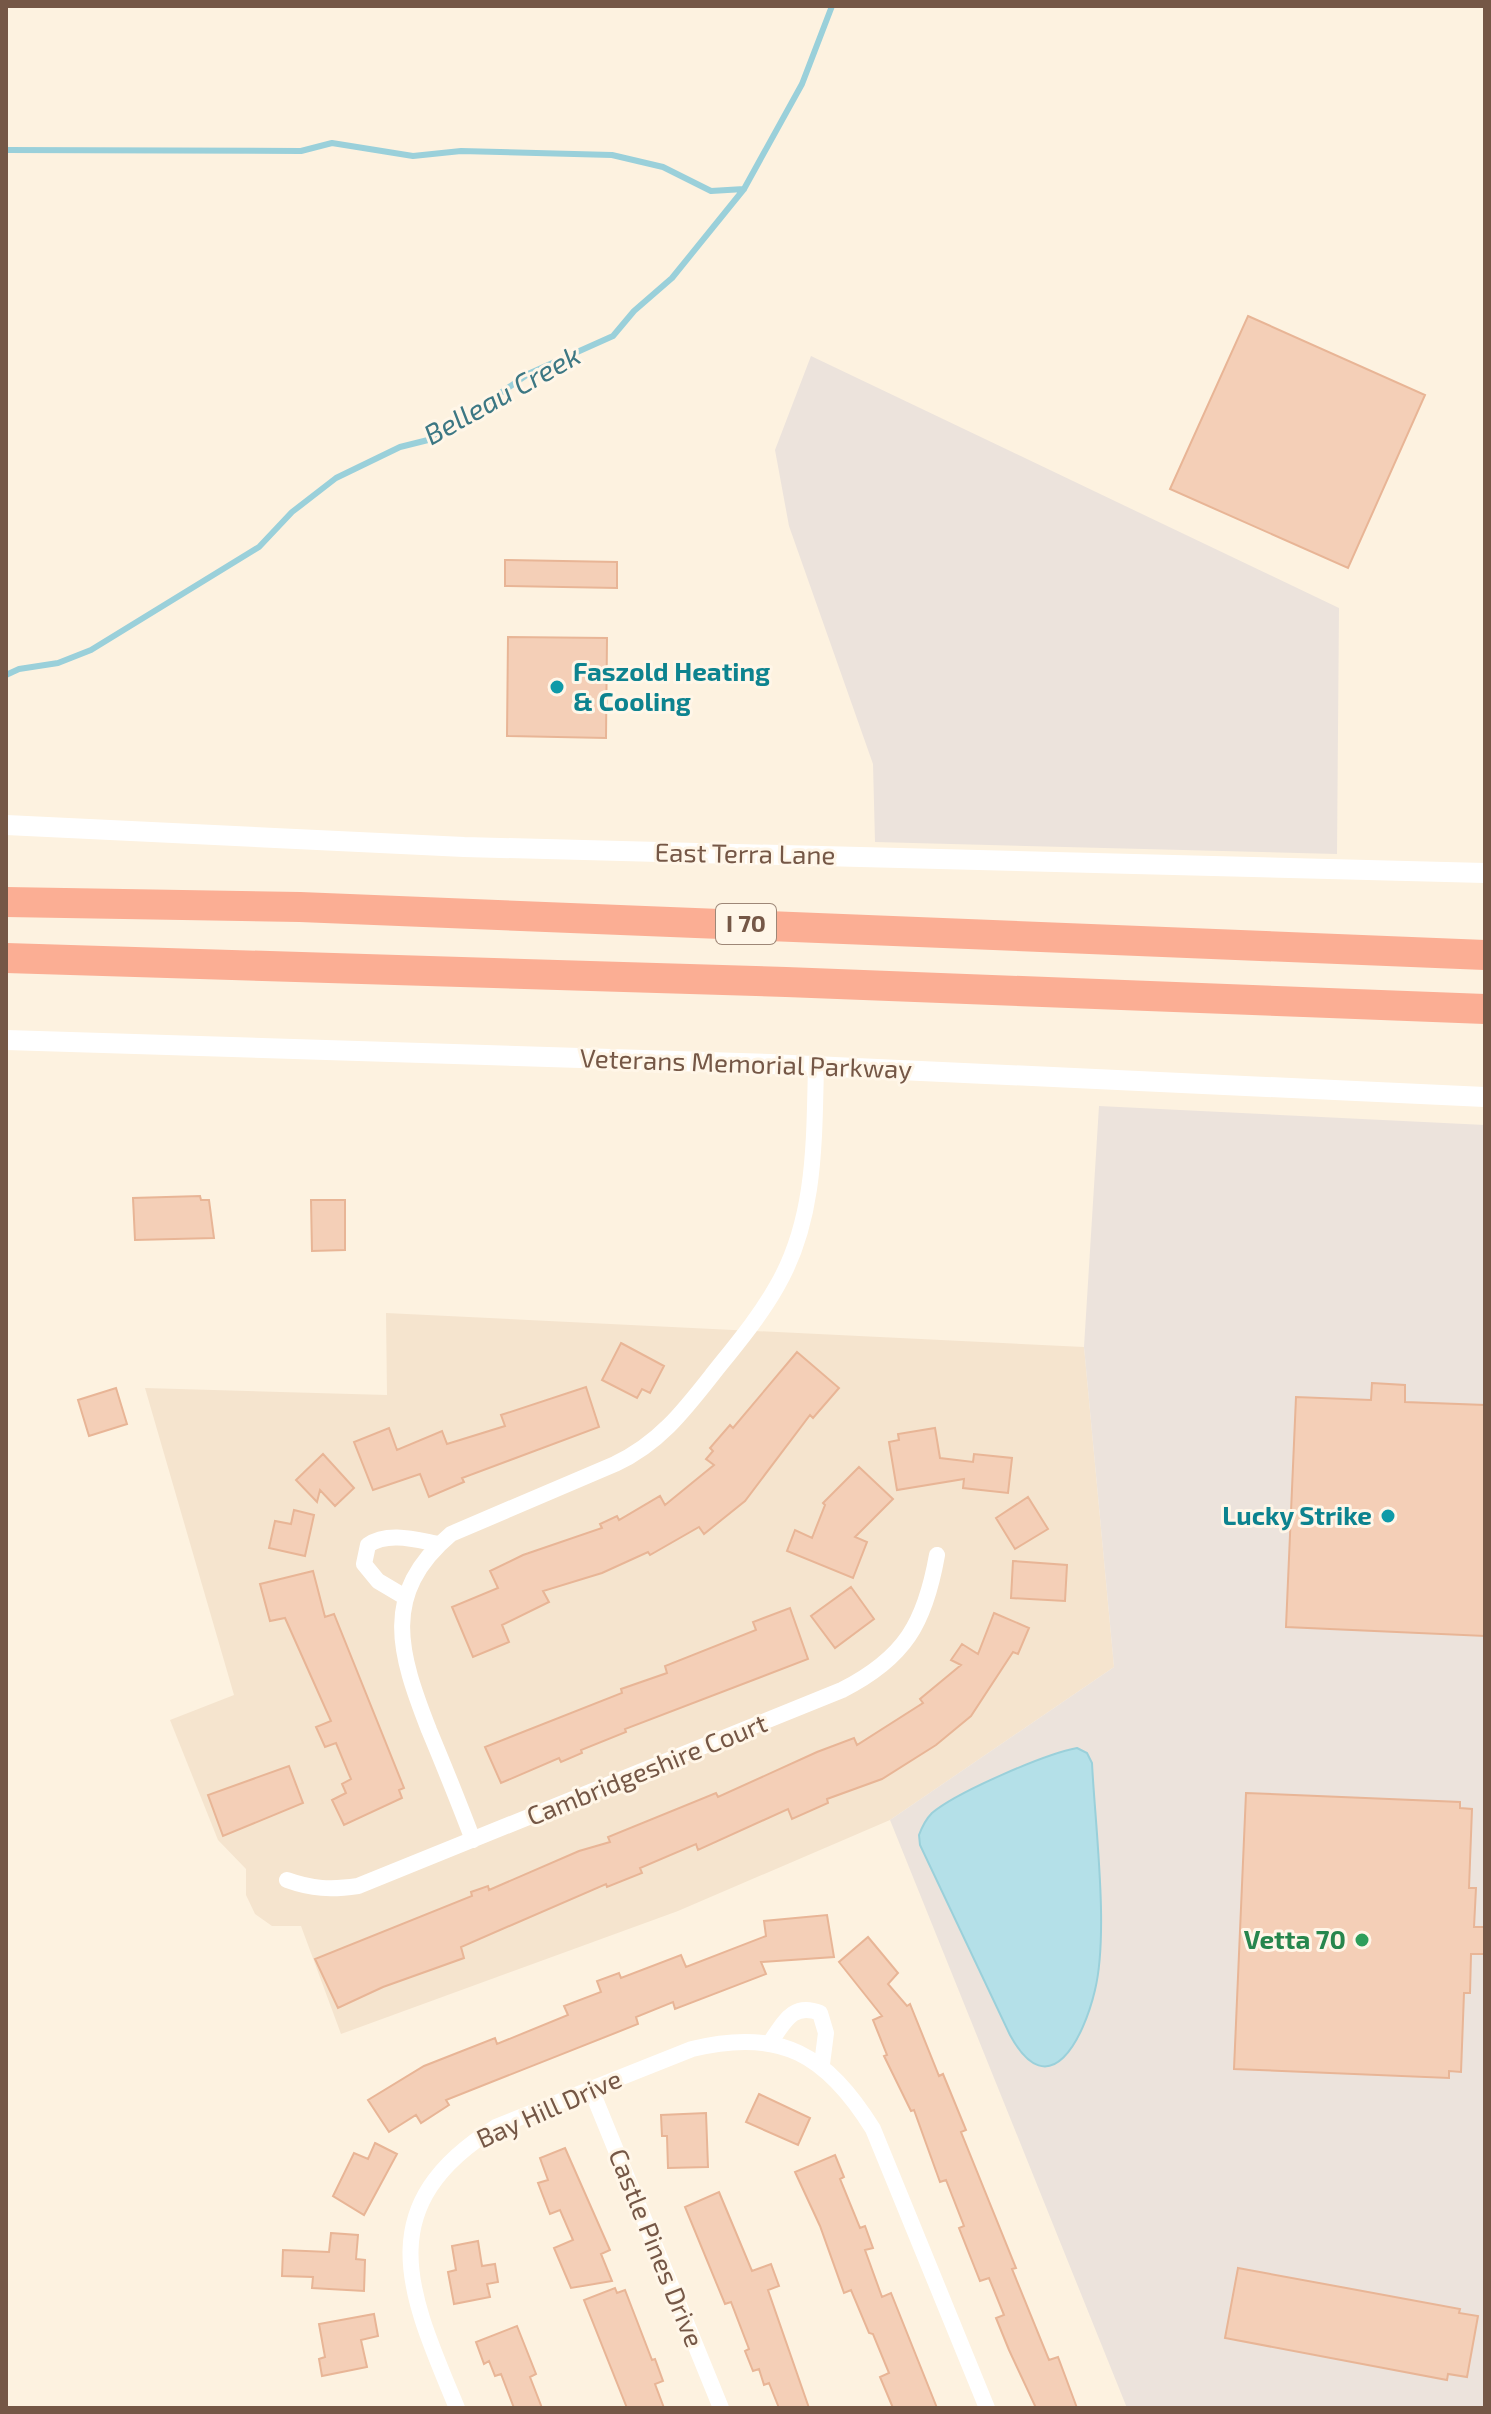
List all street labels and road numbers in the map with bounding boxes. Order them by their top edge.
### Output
street label: East Terra Lane [654,835,836,870]
road number: I 70 [716,904,776,944]
street label: Veterans Memorial Parkway [579,1041,913,1084]
street label: Cambridgeshire Court [522,1706,771,1831]
street label: Bay Hill Drive [471,2062,626,2153]
street label: Castle Pines Drive [603,2144,711,2351]

